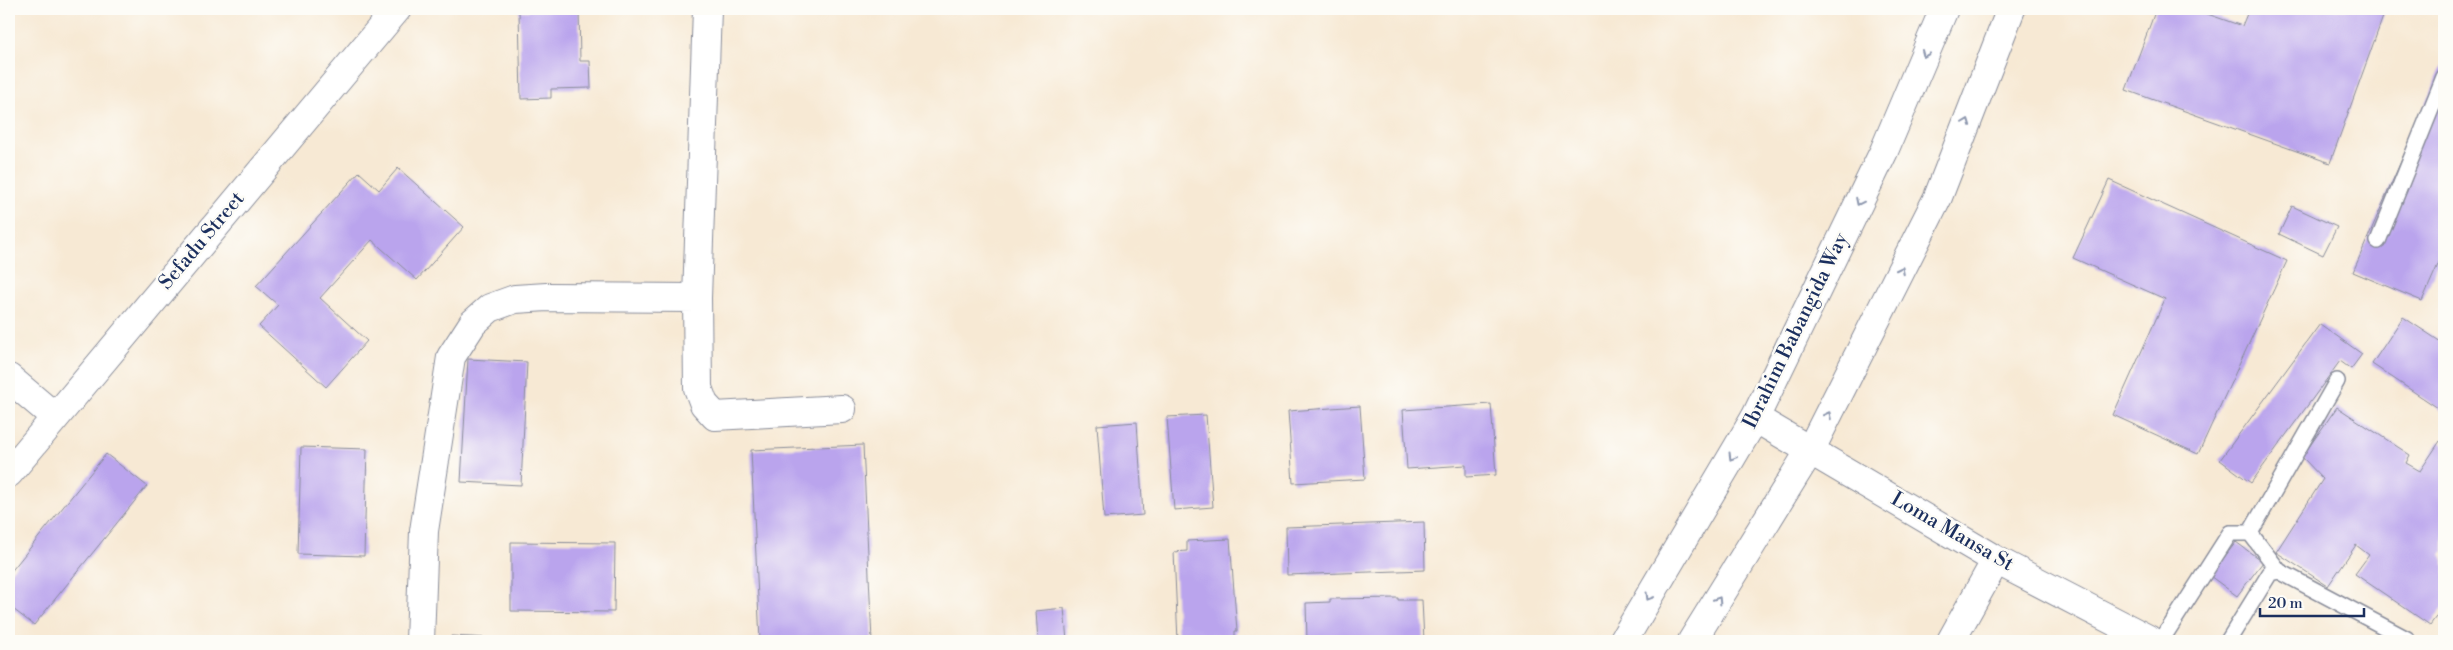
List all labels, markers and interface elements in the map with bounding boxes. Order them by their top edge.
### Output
one-way arrow [1920,49,1931,58]
one-way arrow [1961,118,1971,127]
street label: Sefadu Street [154,187,250,295]
one-way arrow [1855,197,1865,206]
street label: Ibrahim Babangida Way [1738,229,1854,433]
one-way arrow [1895,266,1905,275]
one-way arrow [1822,411,1832,420]
one-way arrow [1728,452,1738,461]
street label: Loma Mansa St [1886,487,2018,577]
scale bar [2260,585,2364,617]
one-way arrow [1646,592,1656,601]
text: 20 m [2268,594,2303,613]
one-way arrow [1712,596,1721,605]

